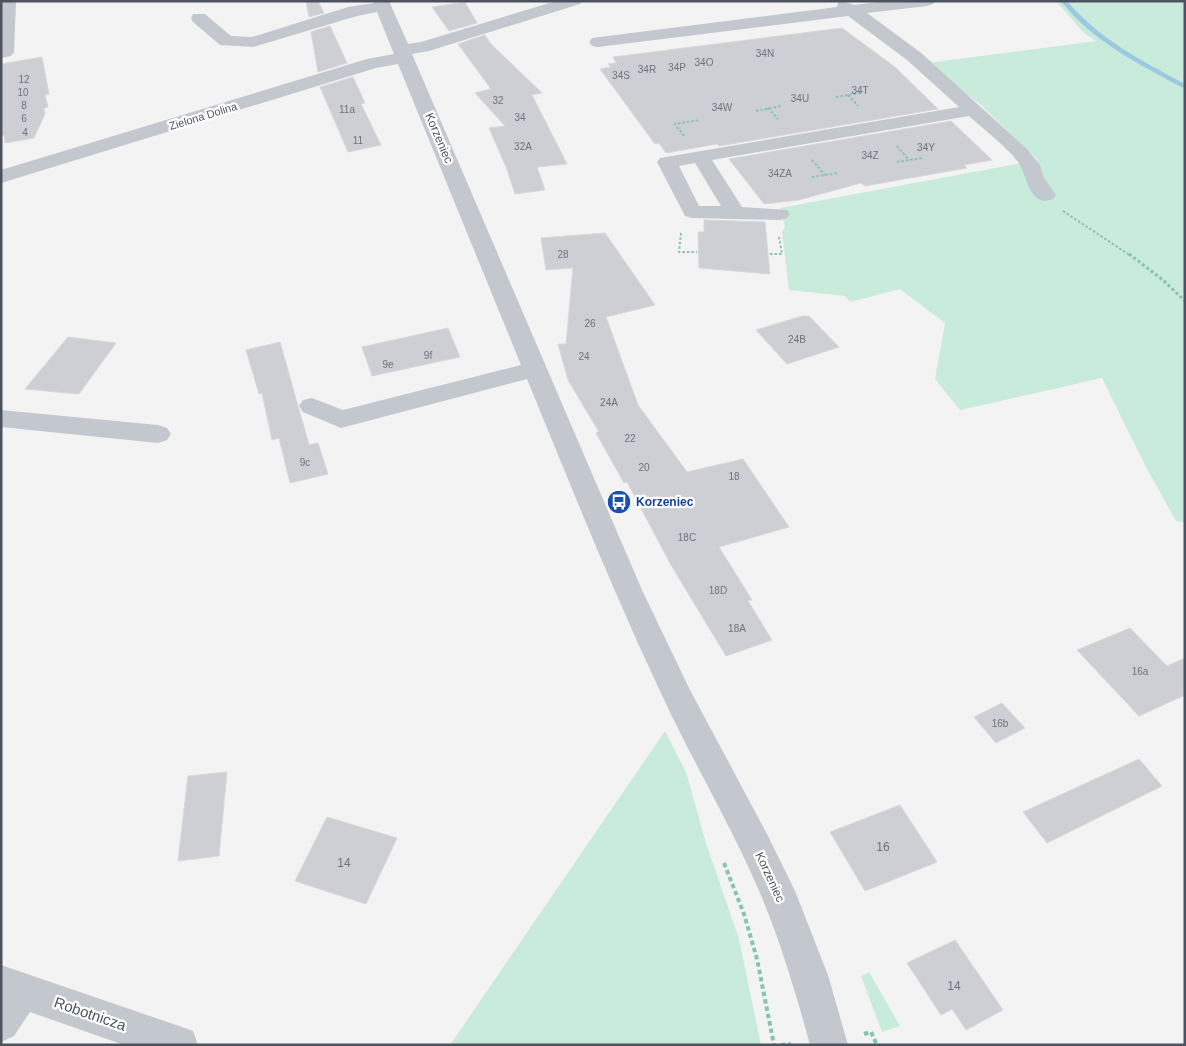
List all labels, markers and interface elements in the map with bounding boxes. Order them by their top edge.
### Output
house number: 34N [756,48,774,59]
house number: 34O [695,57,714,68]
house number: 34P [668,62,686,73]
house number: 34R [638,64,656,75]
house number: 34S [612,70,630,81]
house number: 12 [18,74,30,85]
house number: 34T [851,85,869,96]
house number: 10 [17,87,29,98]
house number: 34U [791,93,809,104]
house number: 32 [492,95,504,106]
house number: 8 [21,100,27,111]
street label: Zielona Dolina [168,100,239,132]
house number: 34W [712,102,733,113]
house number: 11a [339,104,355,115]
street label: Korzeniec [422,111,456,165]
house number: 34 [514,112,526,123]
house number: 6 [21,113,27,124]
house number: 4 [22,127,28,138]
house number: 11 [353,135,364,146]
house number: 32A [514,141,532,152]
house number: 34Y [917,142,935,153]
house number: 34Z [861,150,879,161]
house number: 34ZA [768,168,792,179]
house number: 28 [557,249,569,260]
house number: 26 [584,318,596,329]
house number: 24B [788,334,806,345]
house number: 9f [424,350,432,361]
house number: 24 [578,351,590,362]
house number: 9e [382,359,394,370]
house number: 24A [600,397,618,408]
house number: 22 [624,433,636,444]
house number: 9c [300,457,310,468]
house number: 20 [638,462,650,473]
house number: 18 [728,471,740,482]
bus stop icon: Korzeniec [606,489,632,515]
place label: Korzeniec [636,495,694,509]
house number: 18C [678,532,696,543]
house number: 18D [709,585,727,596]
house number: 18A [728,623,746,634]
house number: 16a [1132,666,1149,677]
house number: 16b [992,718,1009,729]
house number: 16 [876,840,890,854]
street label: Korzeniec [752,850,788,904]
house number: 14 [337,856,351,870]
house number: 14 [947,979,961,993]
street label: Robotnicza [52,993,129,1034]

